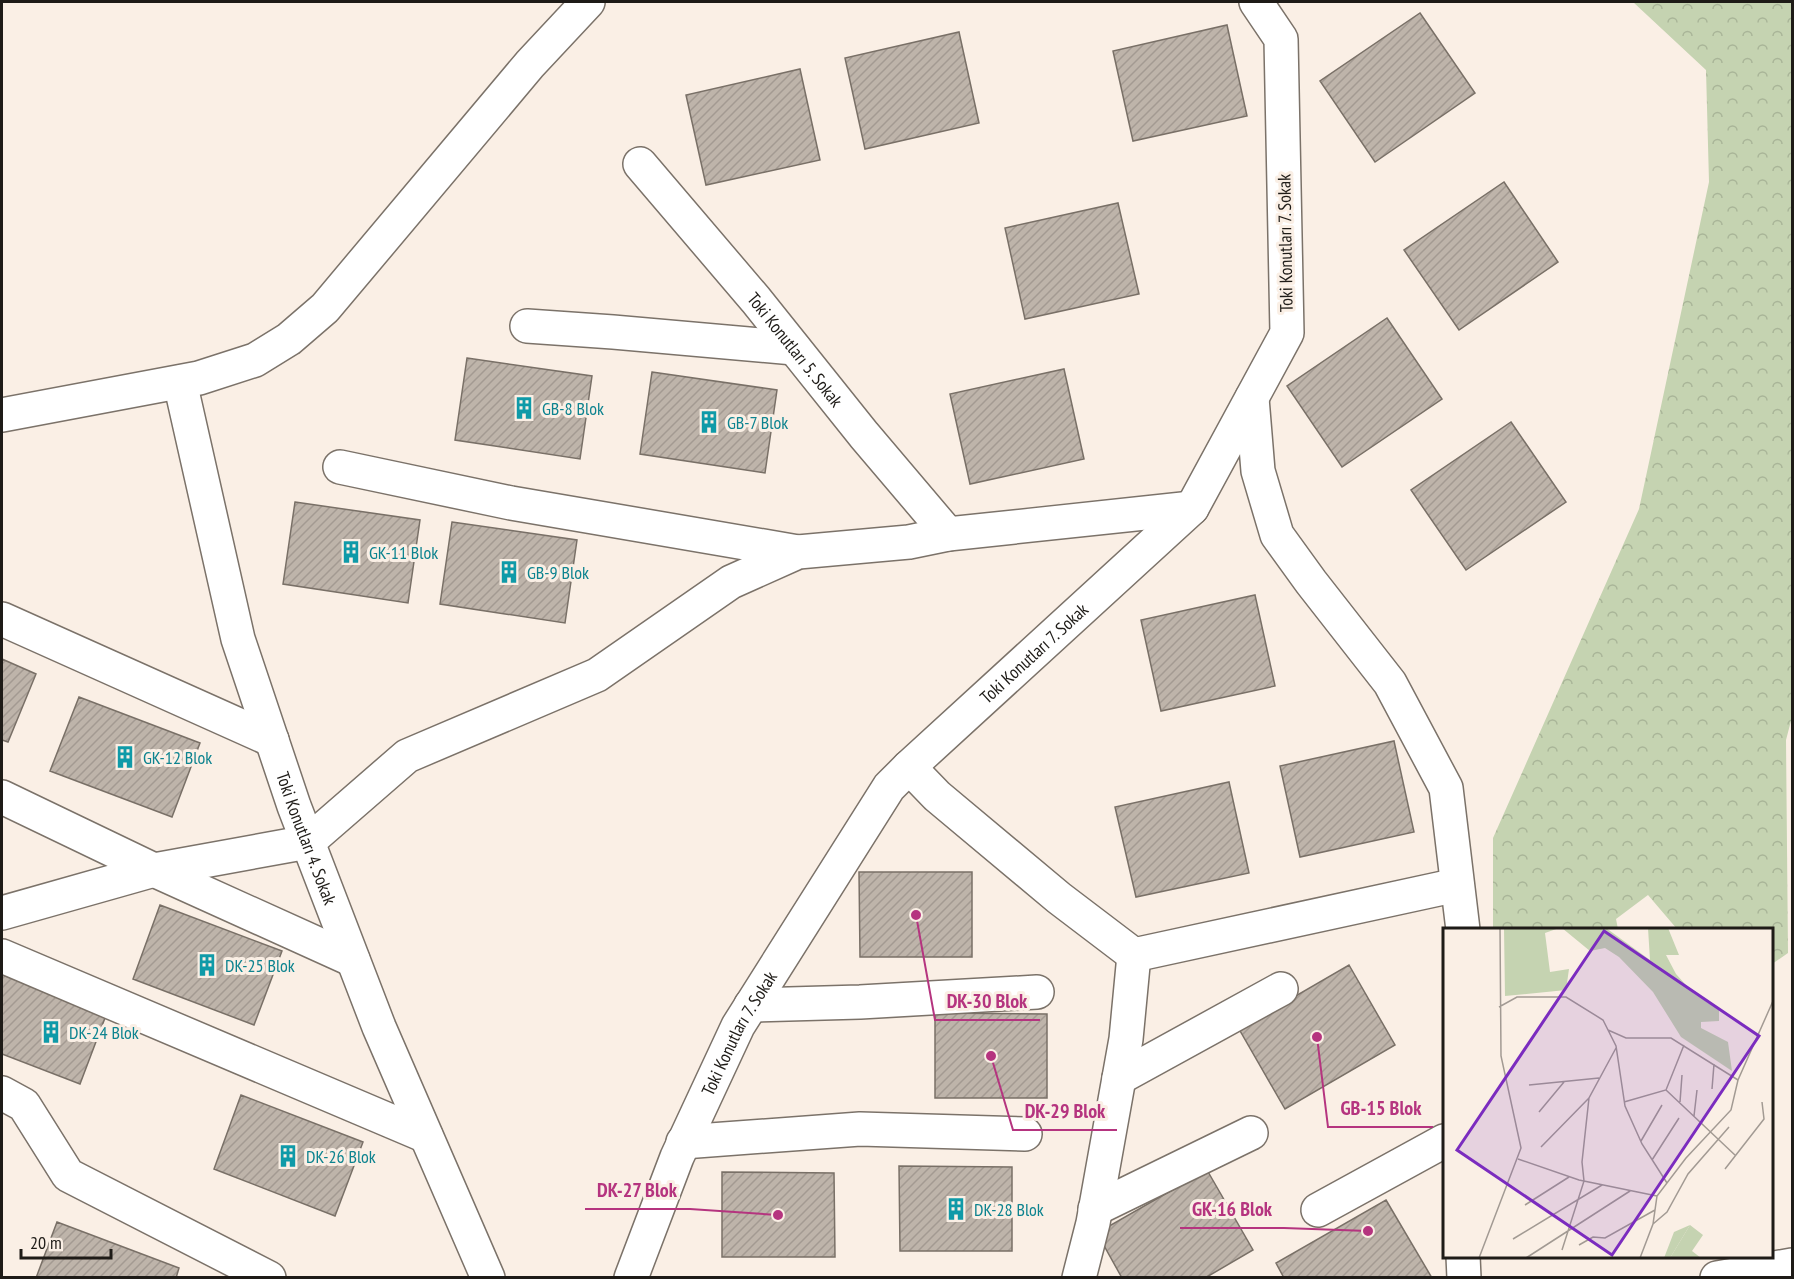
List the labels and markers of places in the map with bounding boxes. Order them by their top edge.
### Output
building icon: GB-8 Blok [511,395,537,421]
place label: GB-8 Blok [542,397,604,420]
building icon: GB-7 Blok [696,409,722,435]
place label: GB-7 Blok [727,411,788,434]
building icon: GK-11 Blok [338,539,364,565]
place label: GK-11 Blok [369,541,438,564]
building icon: GB-9 Blok [496,559,522,585]
place label: GB-9 Blok [527,561,589,584]
building icon: GK-12 Blok [112,744,138,770]
place label: GK-12 Blok [143,746,212,769]
building icon: DK-25 Blok [194,952,220,978]
place label: DK-25 Blok [225,954,295,977]
callout: DK-30 Blok [935,982,1040,1020]
building icon: DK-24 Blok [38,1019,64,1045]
place label: DK-24 Blok [69,1021,139,1044]
callout: GB-15 Blok [1328,1089,1433,1127]
callout: DK-29 Blok [1013,1092,1117,1130]
building icon: DK-26 Blok [275,1143,301,1169]
place label: DK-26 Blok [306,1145,376,1168]
callout: DK-27 Blok [585,1171,690,1209]
callout: GK-16 Blok [1180,1190,1284,1228]
building icon: DK-28 Blok [943,1196,969,1222]
place label: DK-28 Blok [974,1198,1044,1221]

